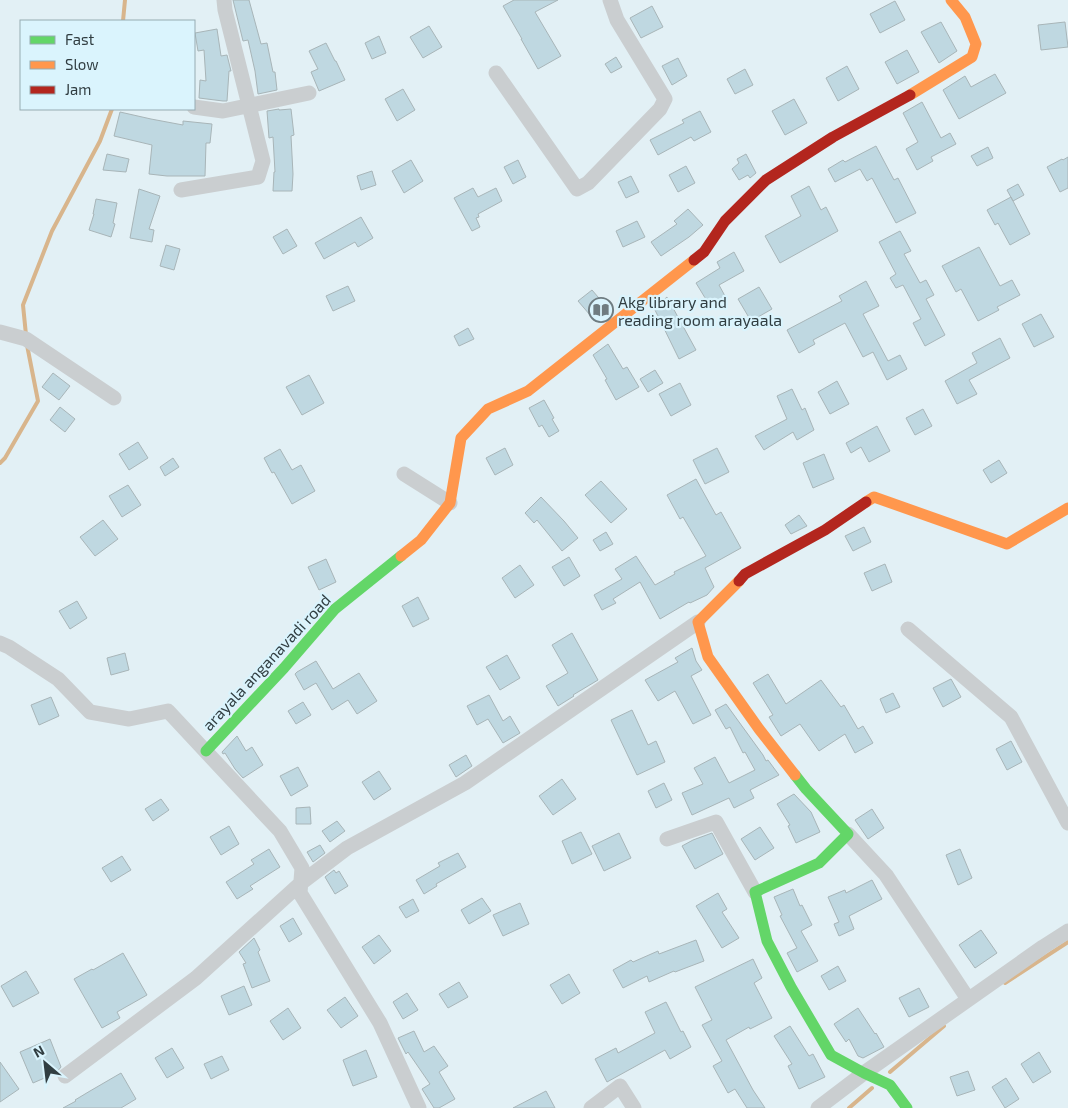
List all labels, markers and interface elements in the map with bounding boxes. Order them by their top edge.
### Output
legend [20,20,195,110]
text: Fast [65,30,95,48]
text: Slow [65,55,99,73]
text: Jam [65,80,91,98]
place label: Akg library and reading room arayaala [618,292,782,329]
library icon: Akg library and reading room arayaala [588,297,614,323]
street label: arayala anganavadi road [198,590,334,734]
north arrow [20,1038,70,1088]
text: N [30,1041,47,1061]

